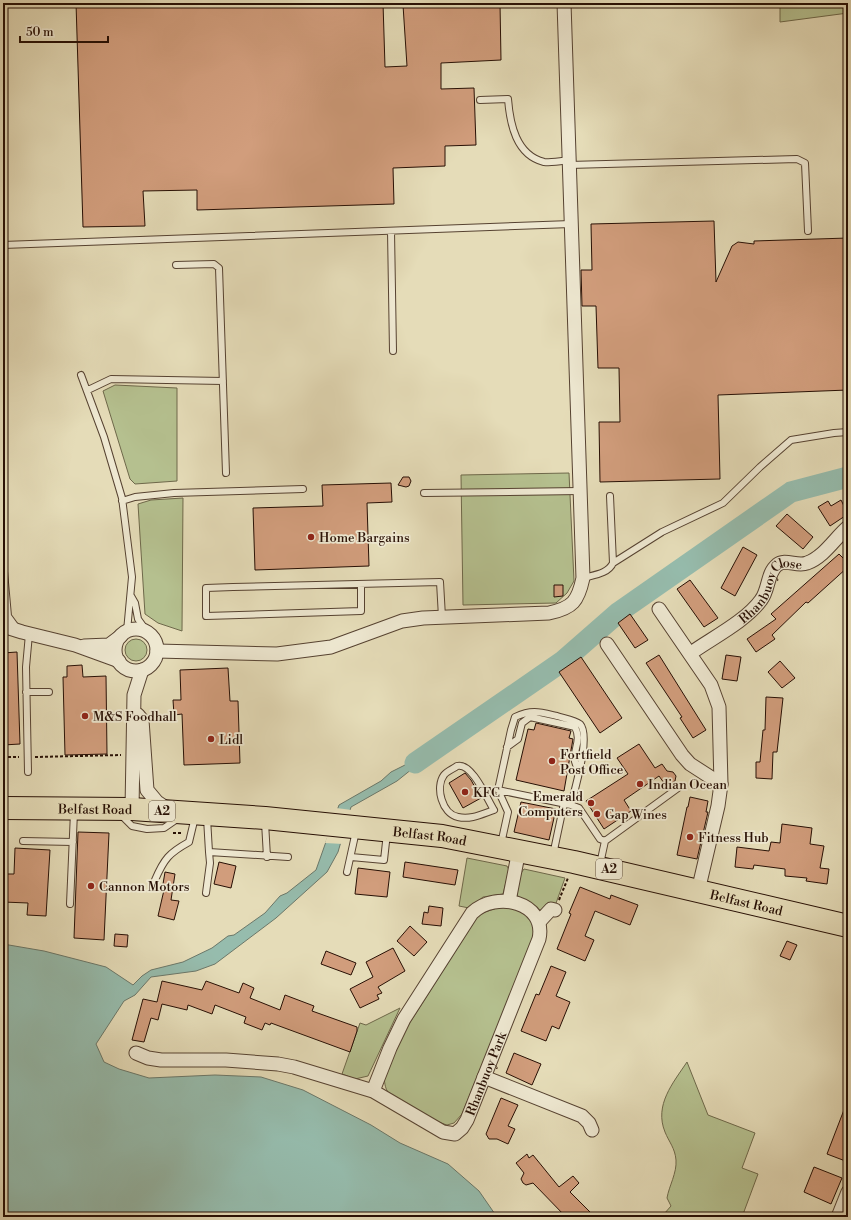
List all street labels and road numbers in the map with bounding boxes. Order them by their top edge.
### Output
street label: Rhanbuoy Close [736,555,803,627]
street label: Belfast Road [57,801,133,818]
road number: A2 [149,801,175,821]
street label: Belfast Road [391,824,468,850]
road number: A2 [596,859,622,879]
street label: Belfast Road [707,887,785,920]
street label: Rhanbuoy Park [462,1029,511,1118]

